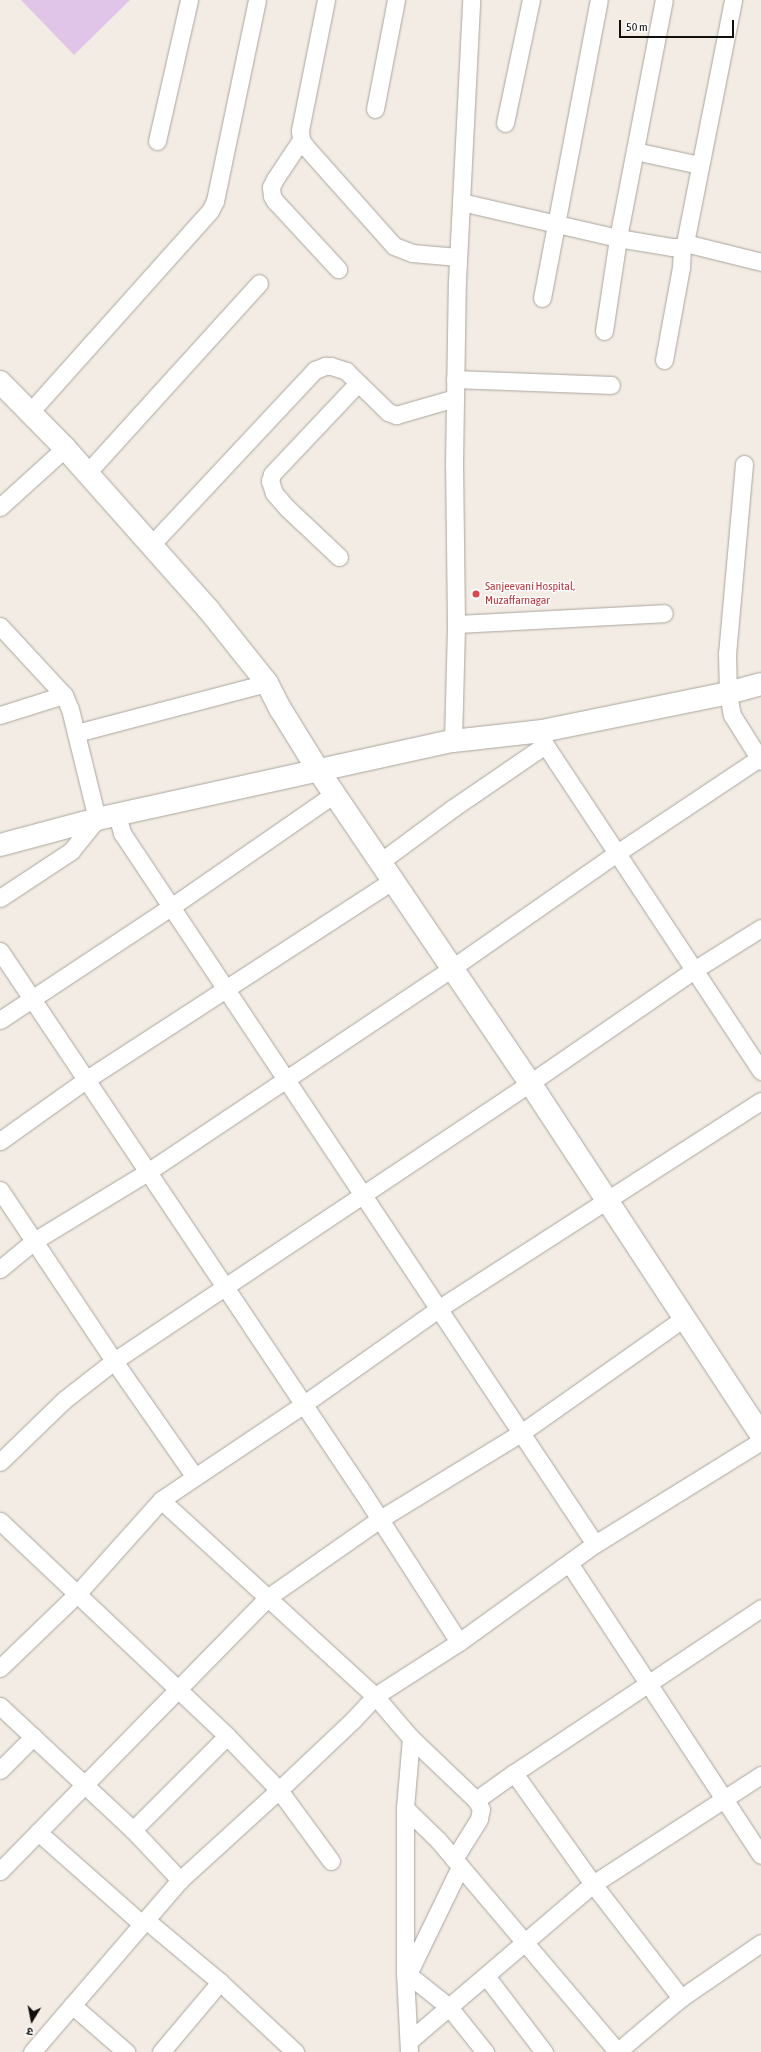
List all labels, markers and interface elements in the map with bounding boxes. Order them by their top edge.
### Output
scale bar [621,12,736,38]
text: 50 m [626,20,648,34]
place label: Sanjeevani Hospital, Muzaffarnagar [485,580,575,608]
marker: Sanjeevani Hospital, Muzaffarnagar [470,588,482,600]
north arrow [12,2000,52,2040]
text: उ [26,2025,34,2038]

